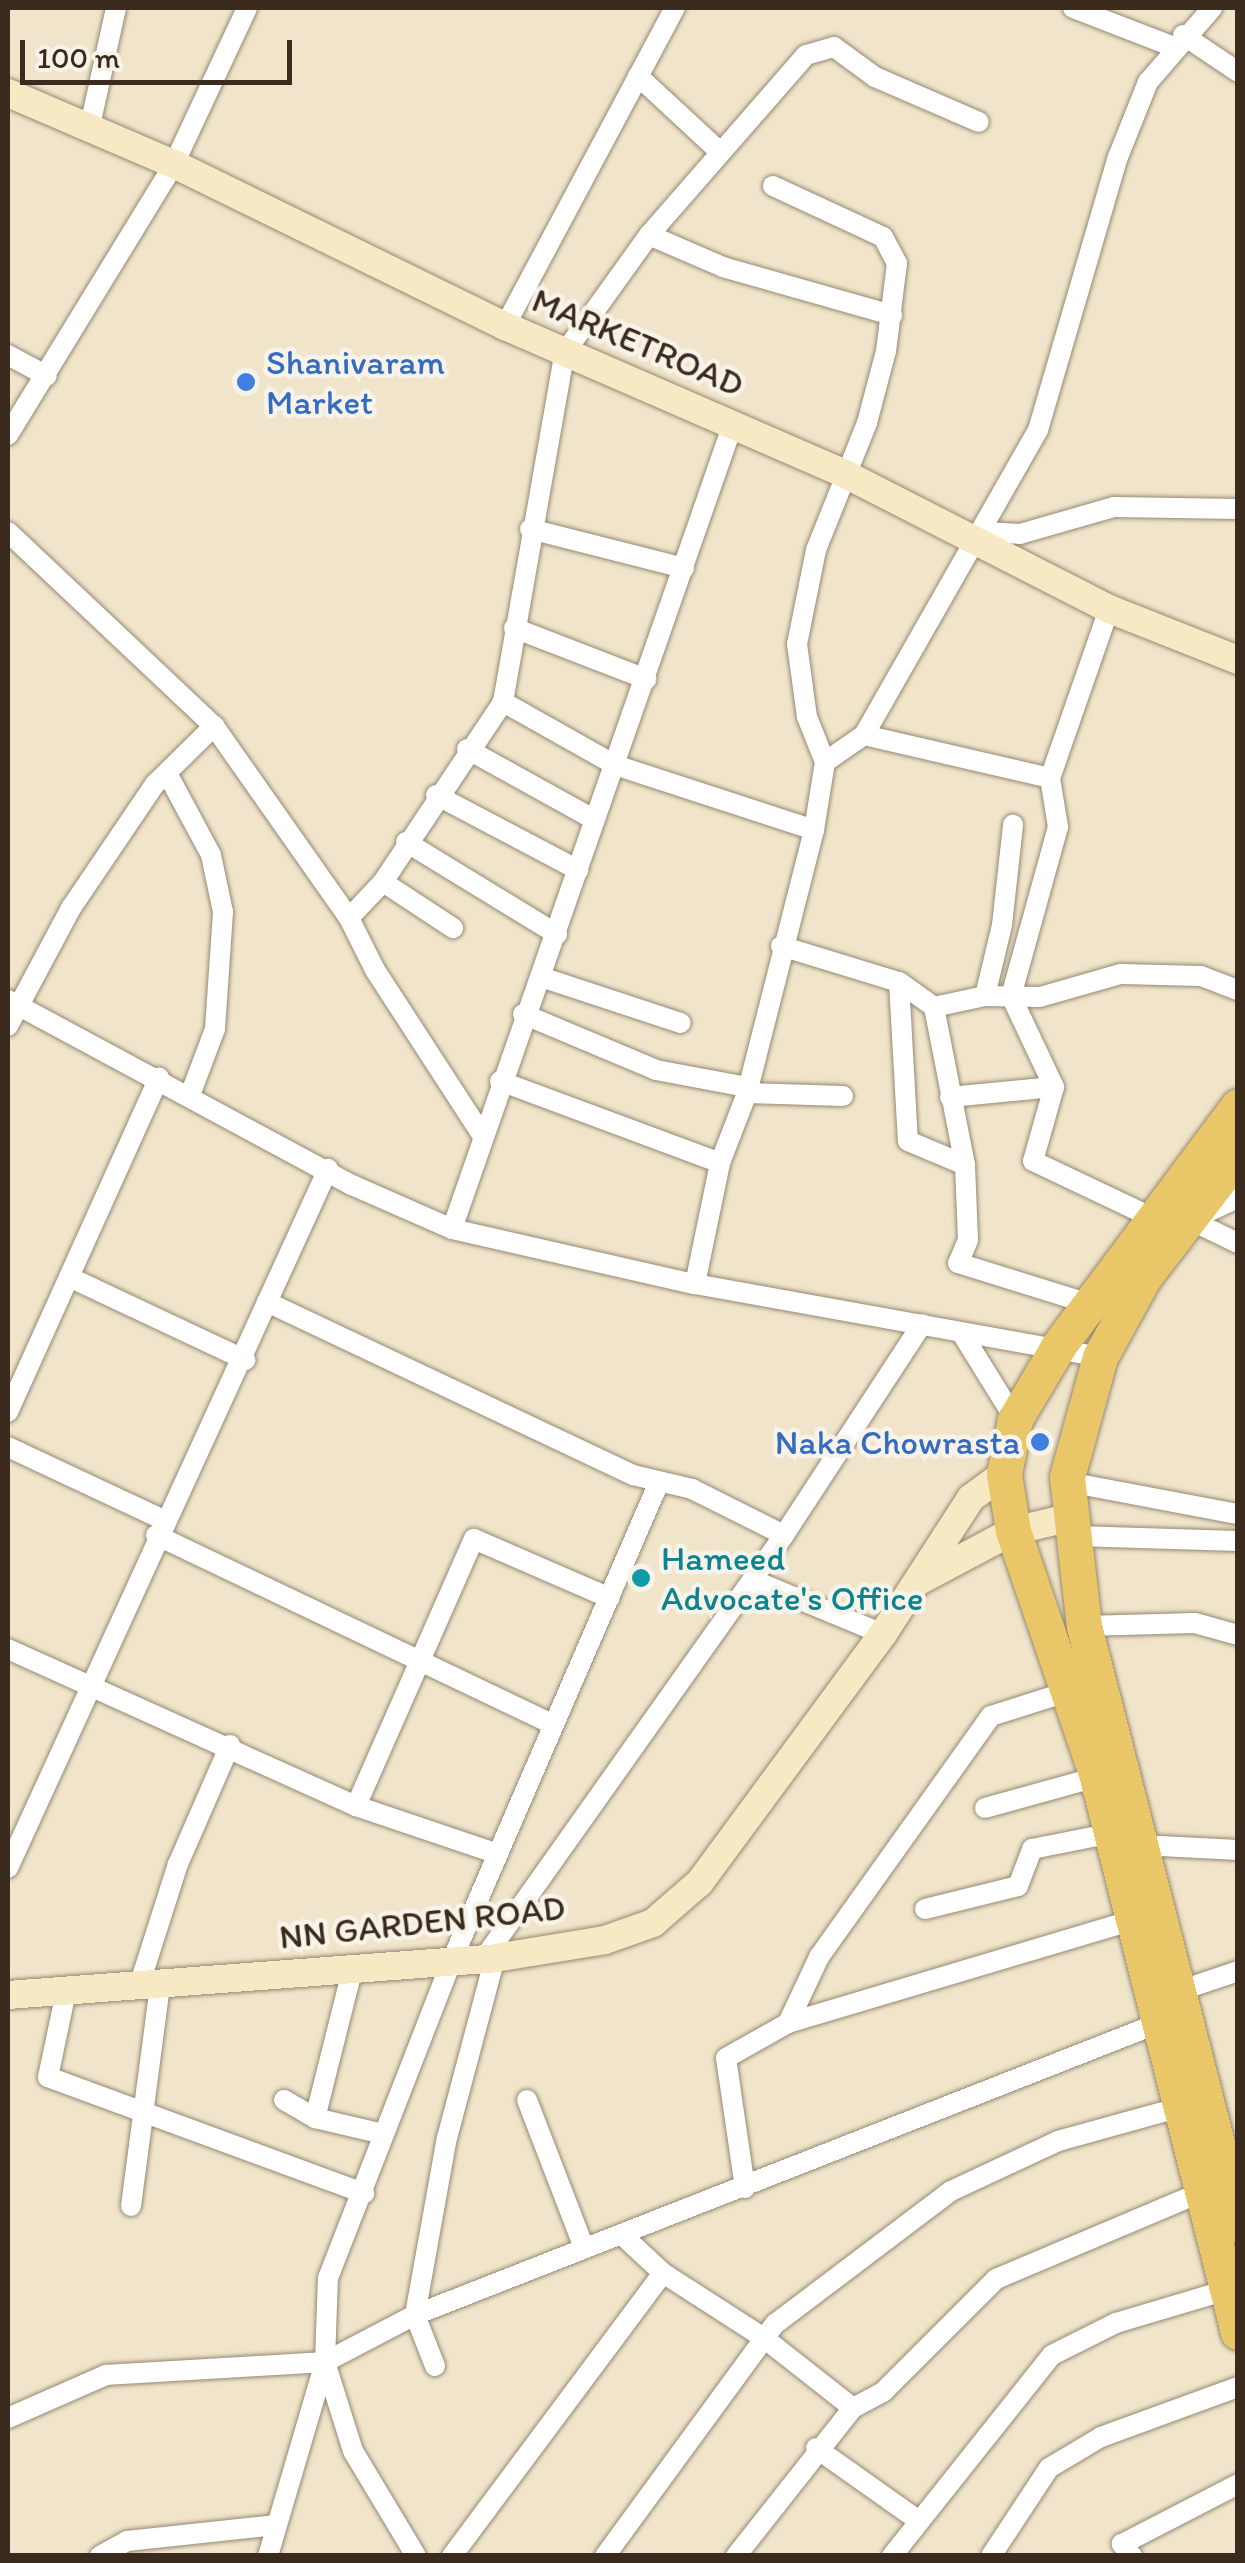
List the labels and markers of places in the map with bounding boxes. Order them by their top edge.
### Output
place label: Shanivaram Market [266,341,445,423]
marker: Shanivaram Market [235,371,257,393]
place label: Naka Chowrasta [774,1421,1020,1463]
marker: Naka Chowrasta [1029,1431,1051,1453]
place label: Hameed Advocate's Office [661,1537,923,1619]
marker: Hameed Advocate's Office [630,1567,652,1589]

